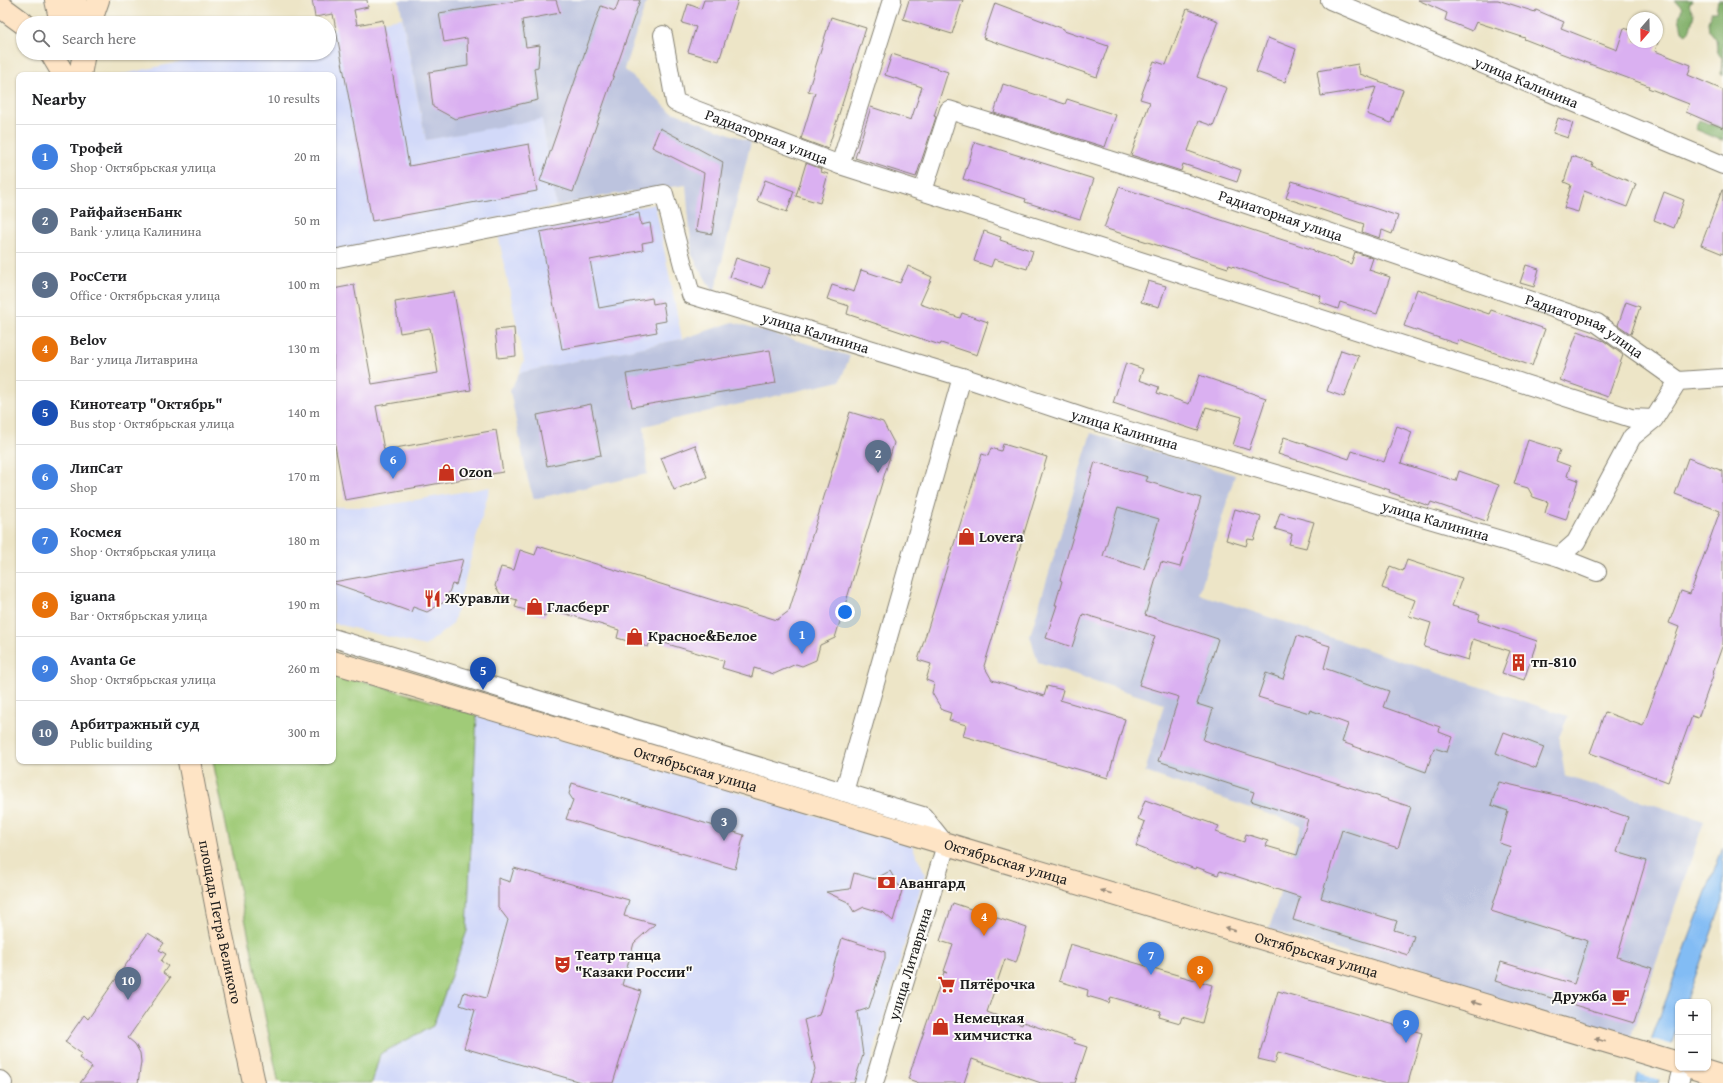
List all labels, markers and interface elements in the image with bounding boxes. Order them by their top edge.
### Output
north arrow [1627,12,1663,48]
search box [16,16,336,60]
icon: search [30,27,52,49]
text: Search here [62,28,136,49]
street label: улица Калинина [1470,50,1583,113]
text: Nearby [32,86,86,111]
text: 10 results [268,89,320,108]
street label: Радиаторная улица [702,104,832,170]
text: Трофей [70,137,123,158]
text: 1 [42,147,48,166]
text: 20 m [294,147,320,166]
text: Shop · Октябрьская улица [70,158,216,177]
street label: Радиаторная улица [1216,184,1346,246]
text: РайфайзенБанк [70,201,182,222]
text: 2 [42,211,48,230]
text: 50 m [294,211,320,230]
text: Bank · улица Калинина [70,222,201,241]
text: РосСети [70,265,127,286]
text: 3 [42,275,48,294]
text: 100 m [288,275,320,294]
text: Office · Октябрьская улица [70,286,220,305]
street label: Радиаторная улица [1523,288,1649,363]
street label: улица Калинина [759,306,873,359]
text: Belov [70,329,107,350]
text: 4 [42,339,48,358]
text: 130 m [288,339,320,358]
text: Bar · улица Литаврина [70,350,198,369]
text: Кинотеатр "Октябрь" [70,393,223,414]
text: 5 [42,403,48,422]
text: 140 m [288,403,320,422]
street label: улица Калинина [1068,403,1182,455]
text: Bus stop · Октябрьская улица [70,414,234,433]
pin: 2 [865,440,891,473]
pin: 6 [380,446,406,479]
text: ЛипСат [70,457,123,478]
place label: Ozon [459,461,493,482]
shop icon: Ozon [436,462,456,482]
text: 6 [42,467,48,486]
text: 170 m [288,467,320,486]
text: Shop [70,478,97,497]
street label: улица Калинина [1379,494,1493,546]
text: Космея [70,521,122,542]
place label: Lovera [979,526,1024,547]
shop icon: Lovera [956,527,976,547]
text: 7 [42,531,48,550]
text: 180 m [288,531,320,550]
text: Shop · Октябрьская улица [70,542,216,561]
text: iguana [70,585,115,606]
place label: Журавли [444,587,510,608]
restaurant icon: Журавли [422,588,442,608]
text: 8 [42,595,48,614]
text: 190 m [288,595,320,614]
place label: Гласберг [547,596,609,617]
shop icon: Гласберг [524,597,544,617]
your location [835,602,855,622]
text: Bar · Октябрьская улица [70,606,207,625]
pin: 1 [789,621,815,654]
place label: Красное&Белое [648,625,757,646]
shop icon: Красное&Белое [625,626,645,646]
text: Avanta Ge [70,649,136,670]
place label: тп-810 [1531,651,1577,672]
building icon: тп-810 [1508,652,1528,672]
pin: 5 [470,657,496,690]
text: 9 [42,659,48,678]
text: 260 m [288,659,320,678]
text: Shop · Октябрьская улица [70,670,216,689]
text: Арбитражный суд [70,713,199,734]
text: 10 [38,723,52,742]
text: 300 m [288,723,320,742]
text: Public building [70,734,152,753]
street label: Октябрьская улица [631,740,761,797]
pin: 3 [711,808,737,841]
street label: Октябрьская улица [942,833,1071,890]
street label: площадь Петра Великого [194,838,248,1006]
place label: Авангард [899,872,965,893]
bank icon: Авангард [876,873,896,893]
one-way arrow [1100,889,1112,895]
pin: 4 [971,903,997,936]
street label: улица Литаврина [882,904,937,1024]
one-way arrow [1224,926,1236,932]
street label: Октябрьская улица [1252,926,1382,983]
pin: 7 [1138,942,1164,975]
place label: Театр танца "Казаки России" [575,944,693,982]
theatre icon: Театр танца "Казаки России" [552,954,572,974]
pin: 8 [1187,956,1213,989]
pin: 10 [115,967,141,1000]
place label: Пятёрочка [960,973,1036,994]
supermarket icon: Пятёрочка [937,974,957,994]
place label: Дружба [1551,985,1607,1006]
cafe icon: Дружба [1610,986,1630,1006]
map controls [1675,999,1711,1071]
button: + [1675,999,1711,1035]
one-way arrow [1469,1000,1481,1006]
place label: Немецкая химчистка [954,1007,1032,1045]
pin: 9 [1393,1010,1419,1043]
shop icon: Немецкая химчистка [931,1017,951,1037]
button: − [1675,1035,1711,1071]
one-way arrow [1594,1037,1606,1043]

